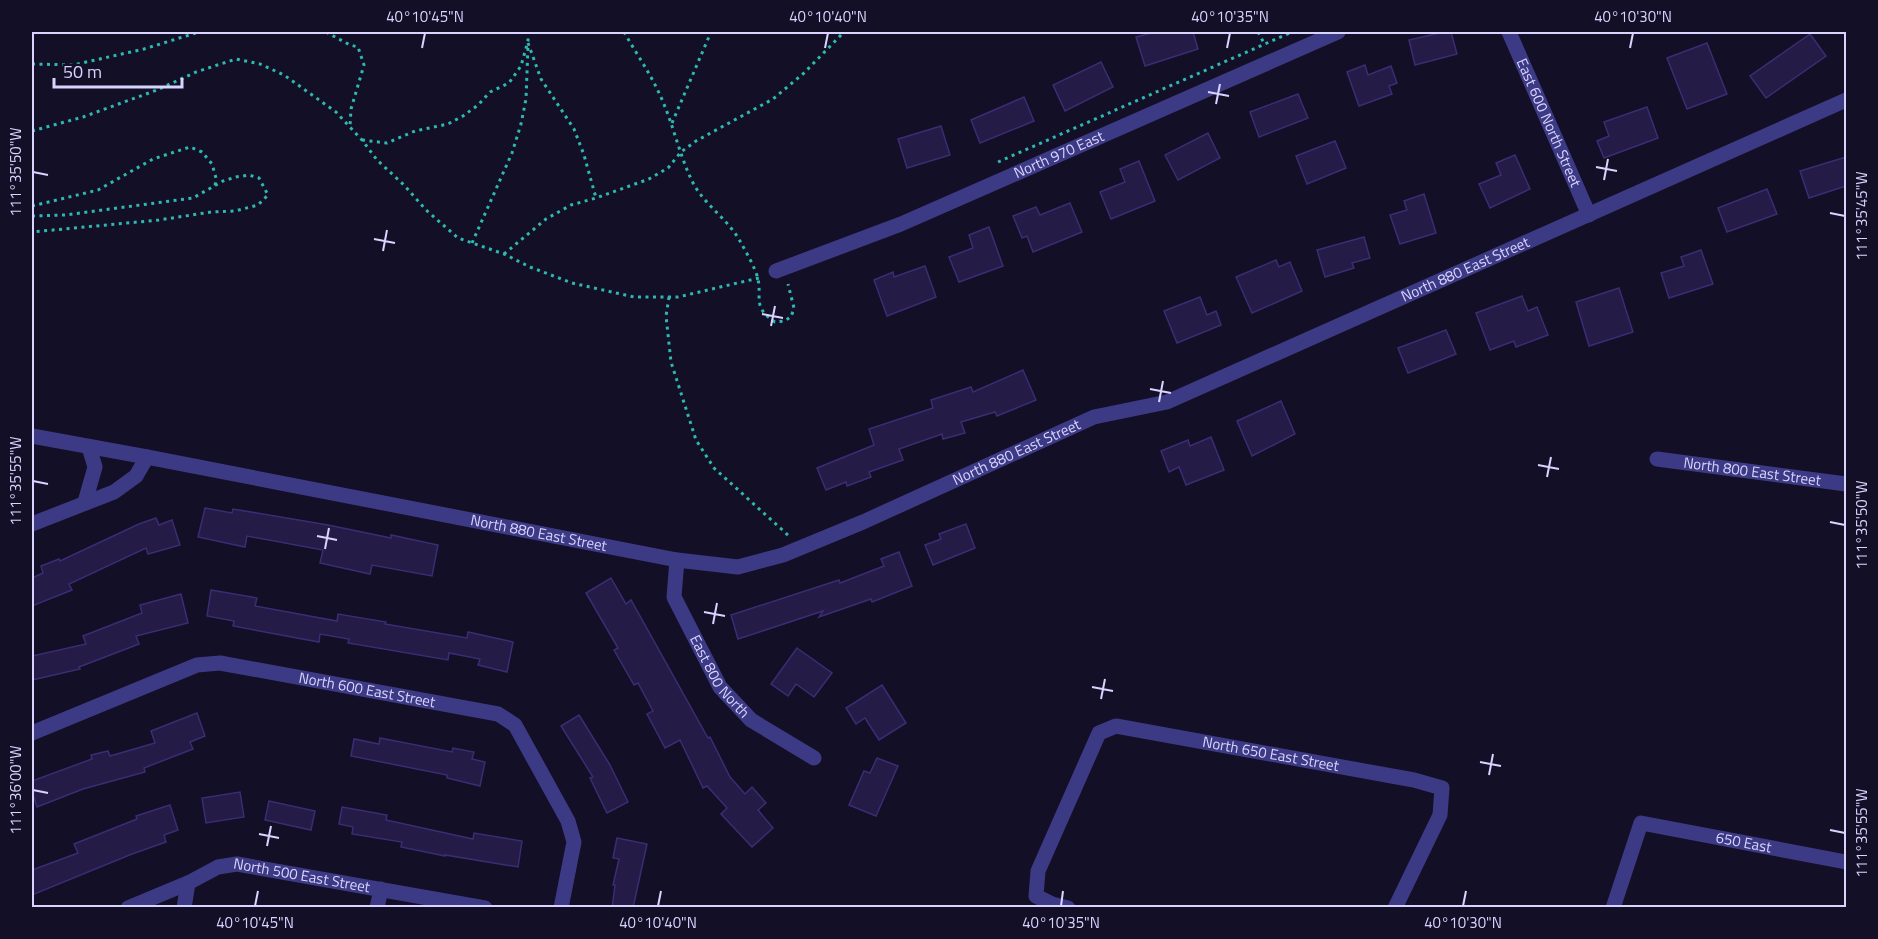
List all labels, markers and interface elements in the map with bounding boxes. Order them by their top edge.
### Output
text: 40°10'45"N [386,5,464,28]
text: 40°10'40"N [789,5,867,28]
text: 40°10'35"N [1191,5,1269,28]
text: 40°10'30"N [1594,5,1672,28]
scale bar [54,51,182,89]
street label: East 600 North Street [1511,54,1588,191]
text: 50 m [63,58,102,85]
street label: North 970 East [1010,124,1108,184]
text: 111°35'50"W [4,127,27,217]
text: 111°35'45"W [1850,171,1873,261]
street label: North 880 East Street [1397,230,1534,308]
street label: North 880 East Street [949,412,1085,491]
text: 111°35'55"W [4,436,27,526]
street label: North 800 East Street [1682,451,1823,492]
text: 111°35'50"W [1850,480,1873,570]
street label: North 880 East Street [469,508,610,557]
street label: East 800 North [684,630,755,723]
street label: North 600 East Street [297,666,438,713]
street label: North 650 East Street [1201,730,1342,777]
text: 111°36'00"W [4,745,27,835]
text: 111°35'55"W [1850,788,1873,878]
street label: 650 East [1714,825,1774,859]
street label: North 500 East Street [232,852,373,899]
text: 40°10'45"N [216,911,294,934]
text: 40°10'40"N [619,911,697,934]
text: 40°10'35"N [1022,911,1100,934]
text: 40°10'30"N [1424,911,1502,934]

